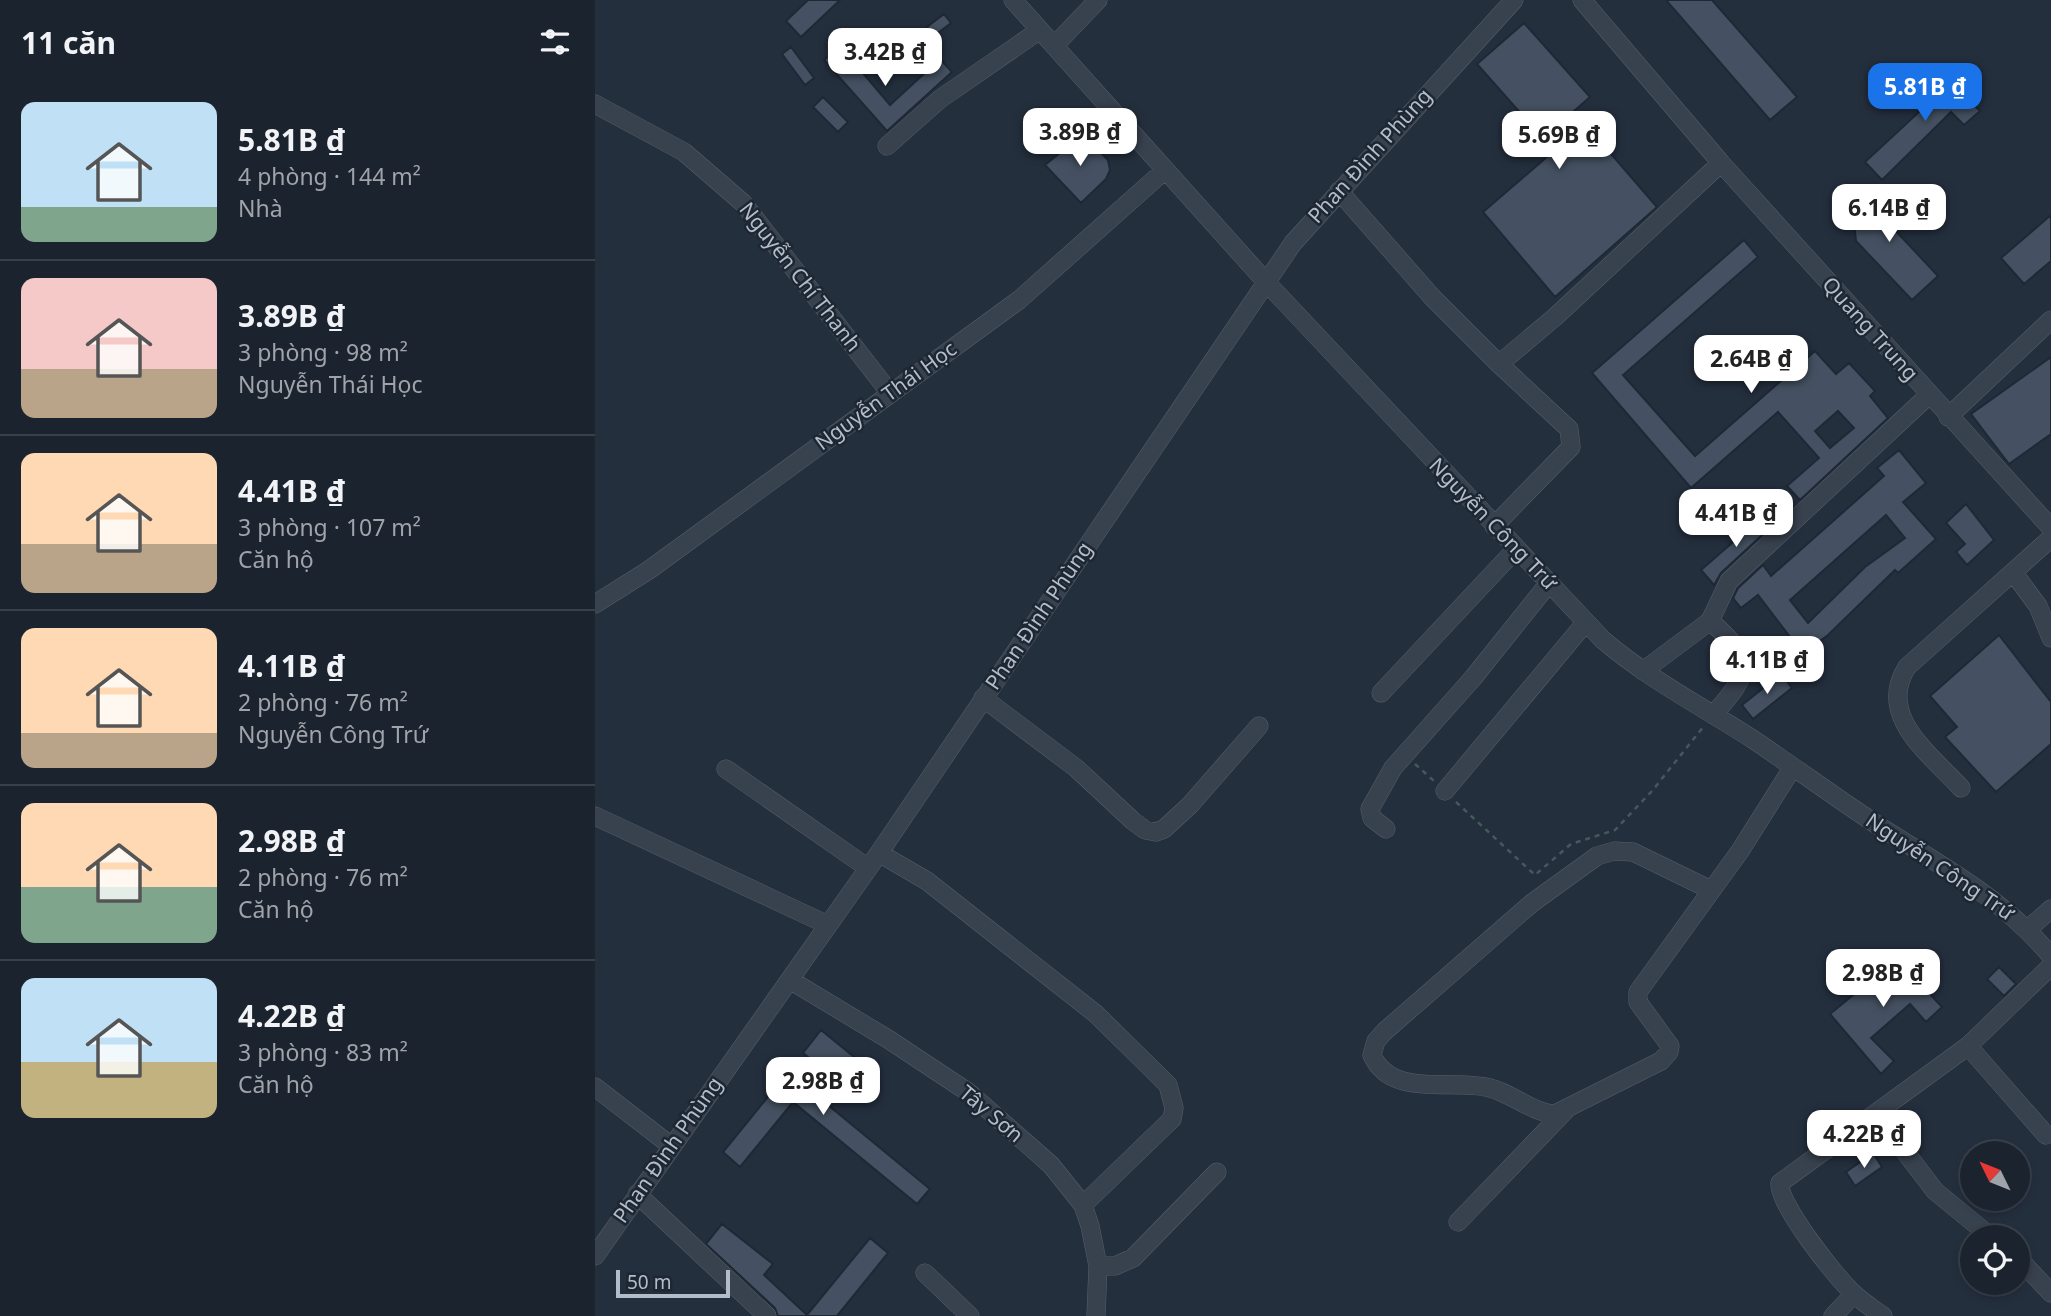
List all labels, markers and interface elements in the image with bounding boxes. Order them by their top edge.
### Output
text: 11 căn [21,22,116,63]
icon: filters [536,23,574,61]
pin: 3.42B ₫ [820,28,950,88]
text: 3.42B ₫ [844,35,926,67]
pin: 5.81B ₫ [1860,64,1990,123]
text: 5.81B ₫ [1884,70,1966,102]
street label: Phan Đình Phùng [1301,82,1437,229]
pin: 3.89B ₫ [1015,108,1145,168]
pin: 5.69B ₫ [1494,111,1624,171]
text: 3.89B ₫ [1039,115,1121,147]
text: 5.69B ₫ [1518,118,1600,150]
text: 5.81B ₫ [238,119,345,160]
icon: home [77,130,161,214]
text: 4 phòng · 144 m² [238,160,421,192]
pin: 6.14B ₫ [1824,184,1954,244]
text: 6.14B ₫ [1848,191,1930,223]
text: Nhà [238,192,283,224]
street label: Nguyễn Chí Thanh [734,196,868,357]
street label: Quang Trung [1817,270,1925,386]
text: 3.89B ₫ [238,295,345,336]
icon: home [77,306,161,390]
street label: Nguyễn Thái Học [809,334,962,456]
text: 3 phòng · 98 m² [238,336,408,368]
pin: 2.64B ₫ [1686,336,1816,395]
text: 2.64B ₫ [1710,342,1792,374]
text: Nguyễn Thái Học [238,368,423,400]
street label: Nguyễn Công Trứ [1423,451,1565,596]
text: 4.41B ₫ [238,470,345,511]
icon: home [77,481,161,565]
pin: 4.41B ₫ [1671,490,1801,549]
text: 4.41B ₫ [1695,496,1777,528]
text: 3 phòng · 107 m² [238,511,421,543]
street label: Phan Đình Phùng [978,536,1098,695]
text: Căn hộ [238,543,314,575]
pin: 4.11B ₫ [1702,636,1832,696]
text: 4.11B ₫ [1726,643,1808,675]
text: 4.11B ₫ [238,645,345,686]
icon: home [77,656,161,740]
text: 2 phòng · 76 m² [238,686,408,718]
text: Nguyễn Công Trứ [238,718,428,750]
street label: Nguyễn Công Trứ [1861,806,2021,927]
text: 2.98B ₫ [238,820,345,861]
icon: home [77,831,161,915]
text: 2 phòng · 76 m² [238,861,408,893]
text: Căn hộ [238,893,314,925]
pin: 2.98B ₫ [1818,950,1948,1009]
text: 2.98B ₫ [1842,956,1924,988]
text: 4.22B ₫ [238,995,345,1036]
icon: home [77,1006,161,1090]
text: 3 phòng · 83 m² [238,1036,408,1068]
pin: 2.98B ₫ [758,1058,888,1117]
text: 2.98B ₫ [782,1064,864,1096]
text: Căn hộ [238,1068,314,1100]
street label: Phan Đình Phùng [606,1071,728,1228]
street label: Tây Sơn [954,1078,1030,1148]
pin: 4.22B ₫ [1799,1110,1929,1170]
text: 4.22B ₫ [1823,1117,1905,1149]
north arrow [1960,1141,2030,1211]
map controls [1960,1141,2030,1295]
button: locate [1960,1225,2030,1295]
scale bar [616,1267,730,1299]
text: 50 m [627,1269,671,1295]

